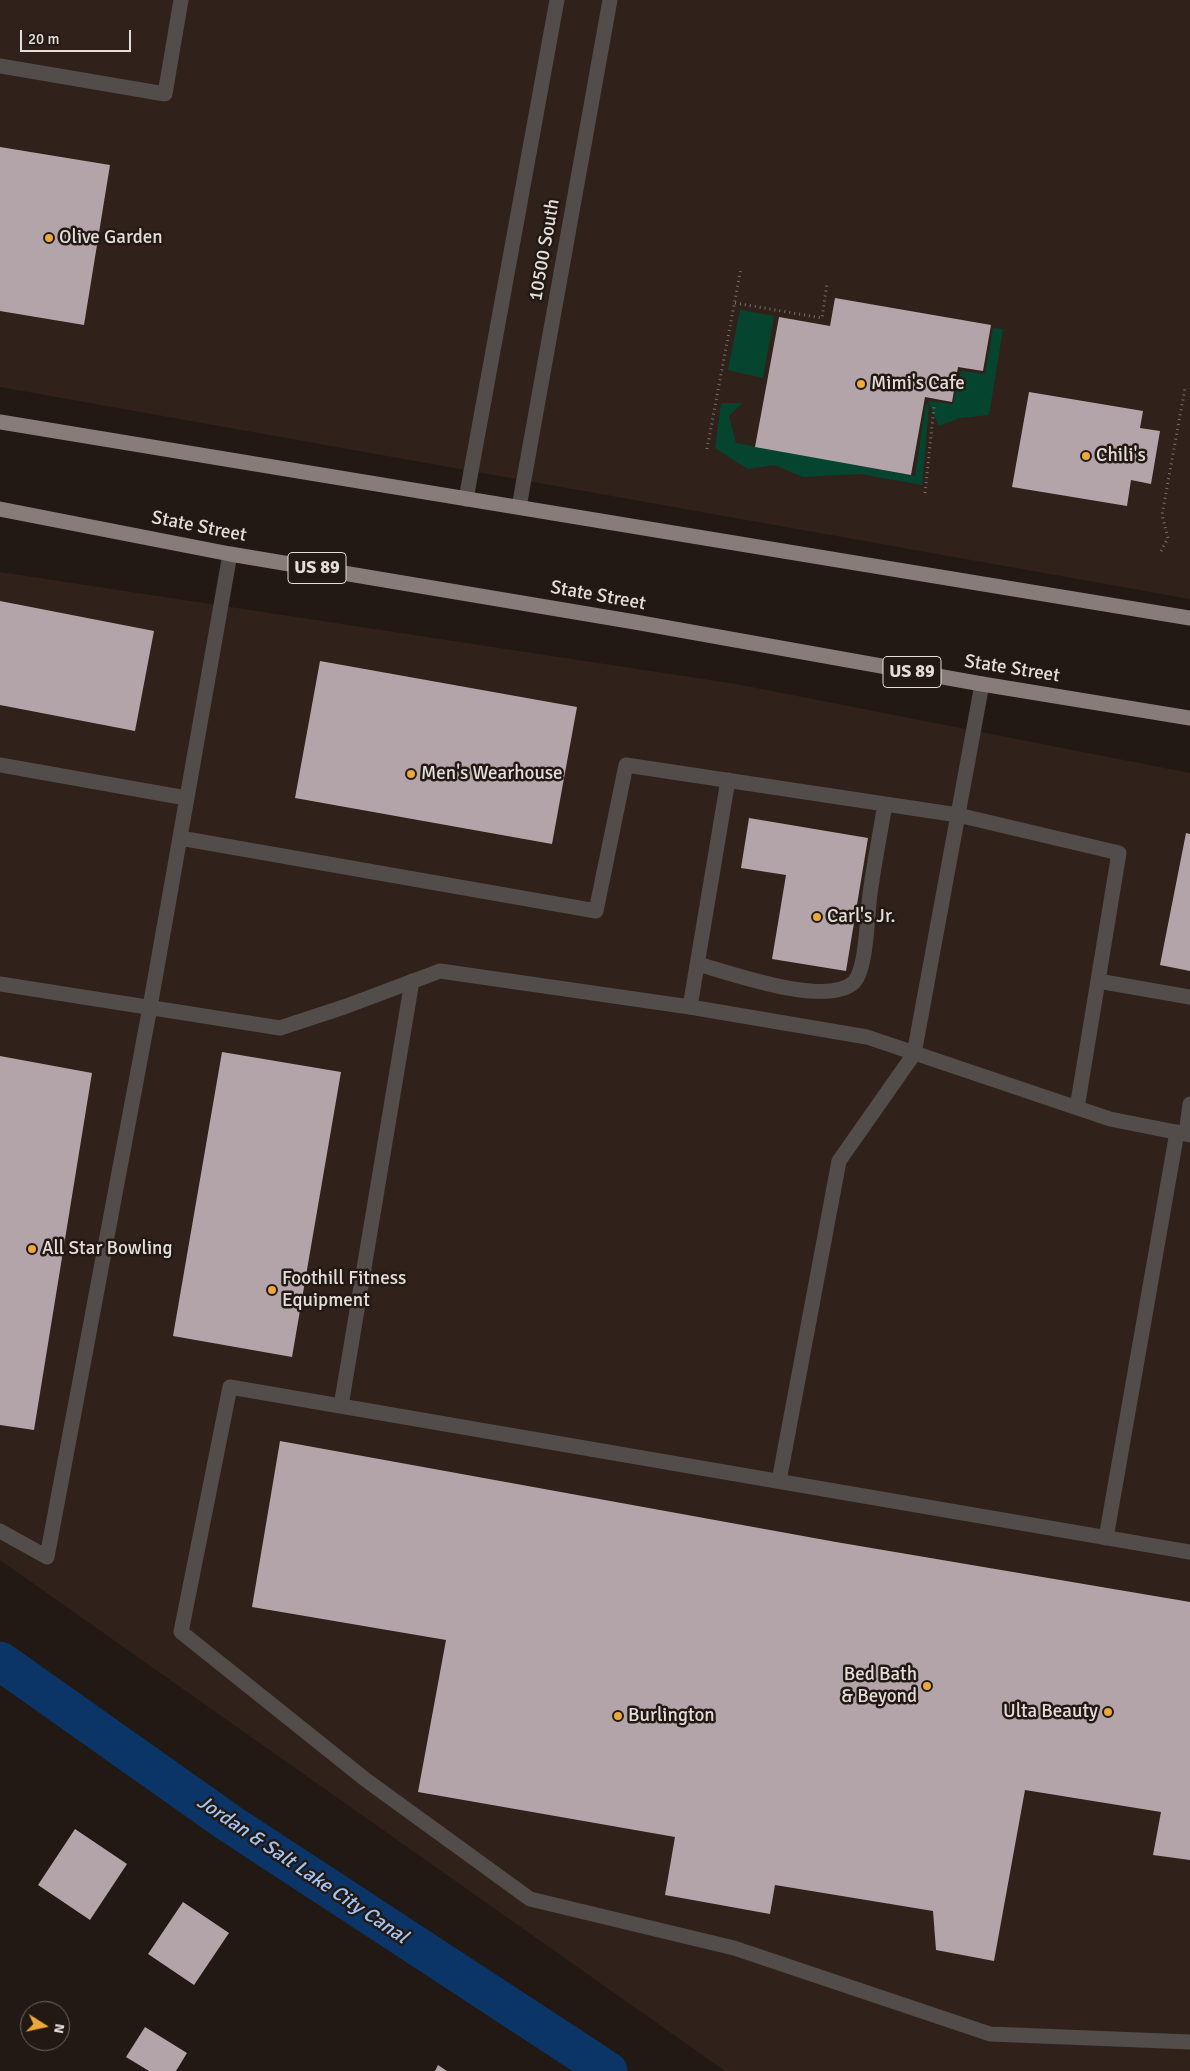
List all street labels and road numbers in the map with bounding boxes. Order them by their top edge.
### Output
street label: 10500 South [525,197,565,303]
street label: State Street [150,507,248,547]
road number: US 89 [288,552,346,584]
street label: State Street [549,576,647,616]
street label: State Street [963,650,1061,688]
road number: US 89 [883,656,941,688]

